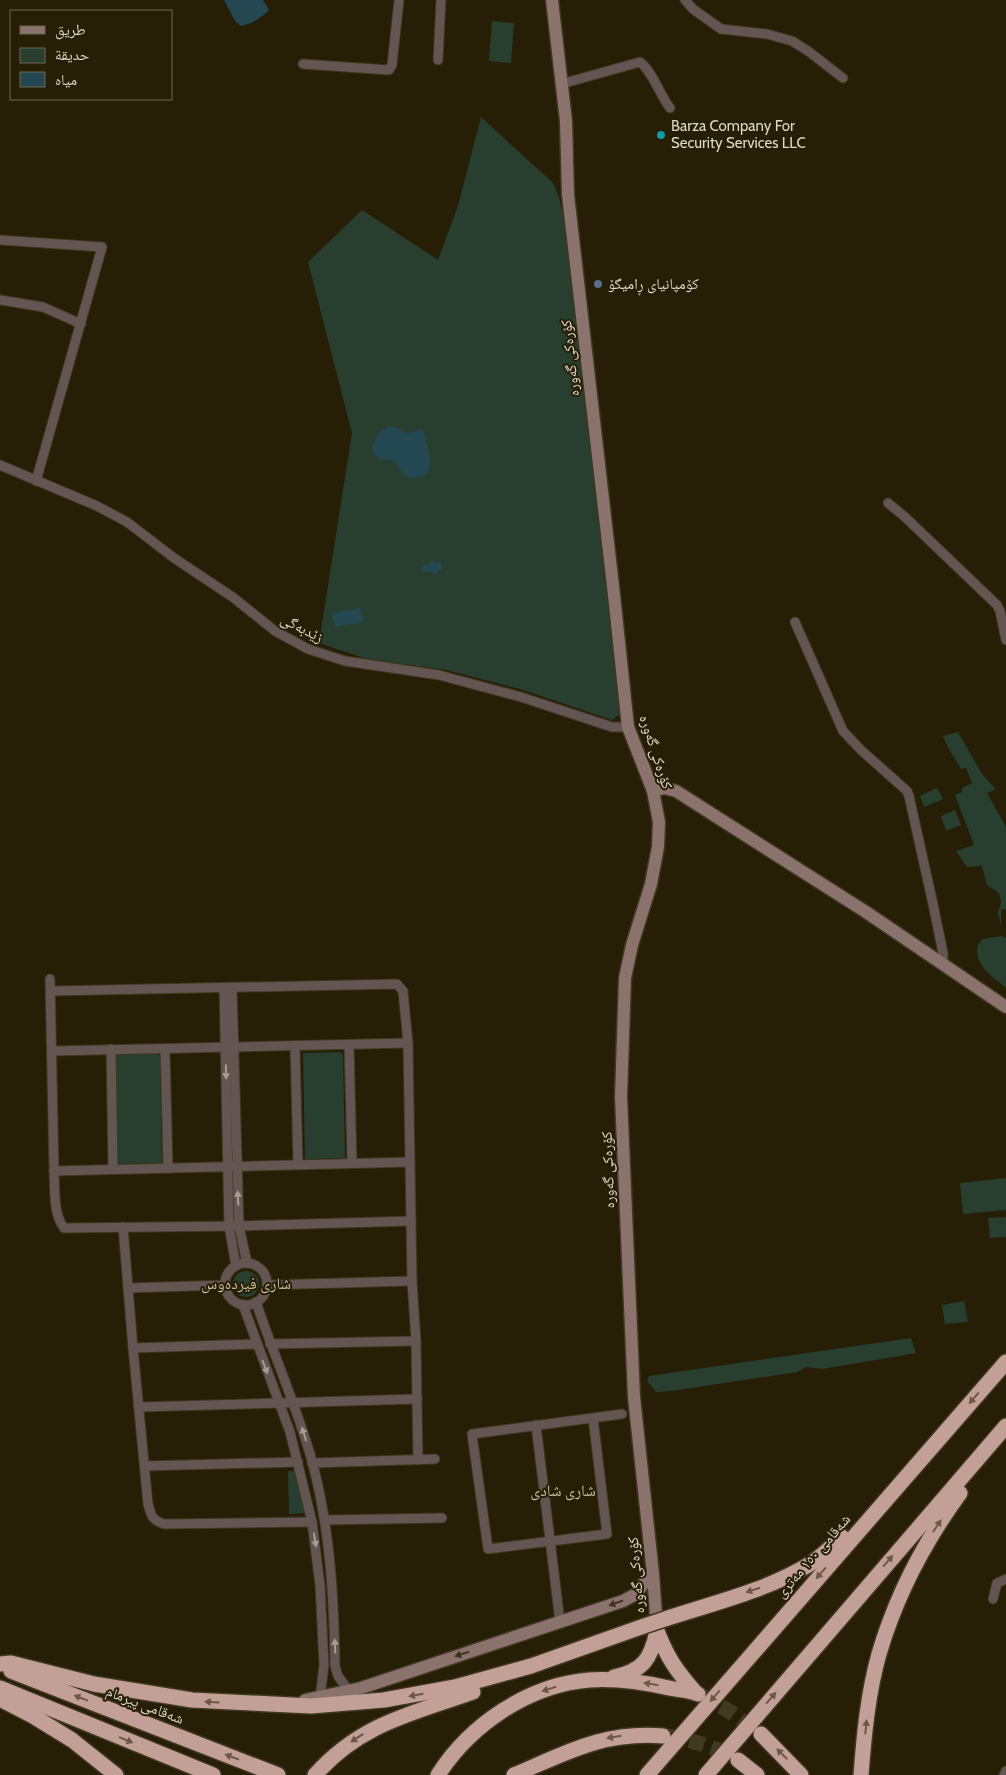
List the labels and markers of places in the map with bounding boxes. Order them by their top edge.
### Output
place label: Barza Company For Security Services LLC [671,117,806,152]
marker: Barza Company For Security Services LLC [655,129,667,141]
place label: کۆمپانیای ڕامیگۆ [608,275,699,296]
marker: کۆمپانیای ڕامیگۆ [592,278,604,290]

